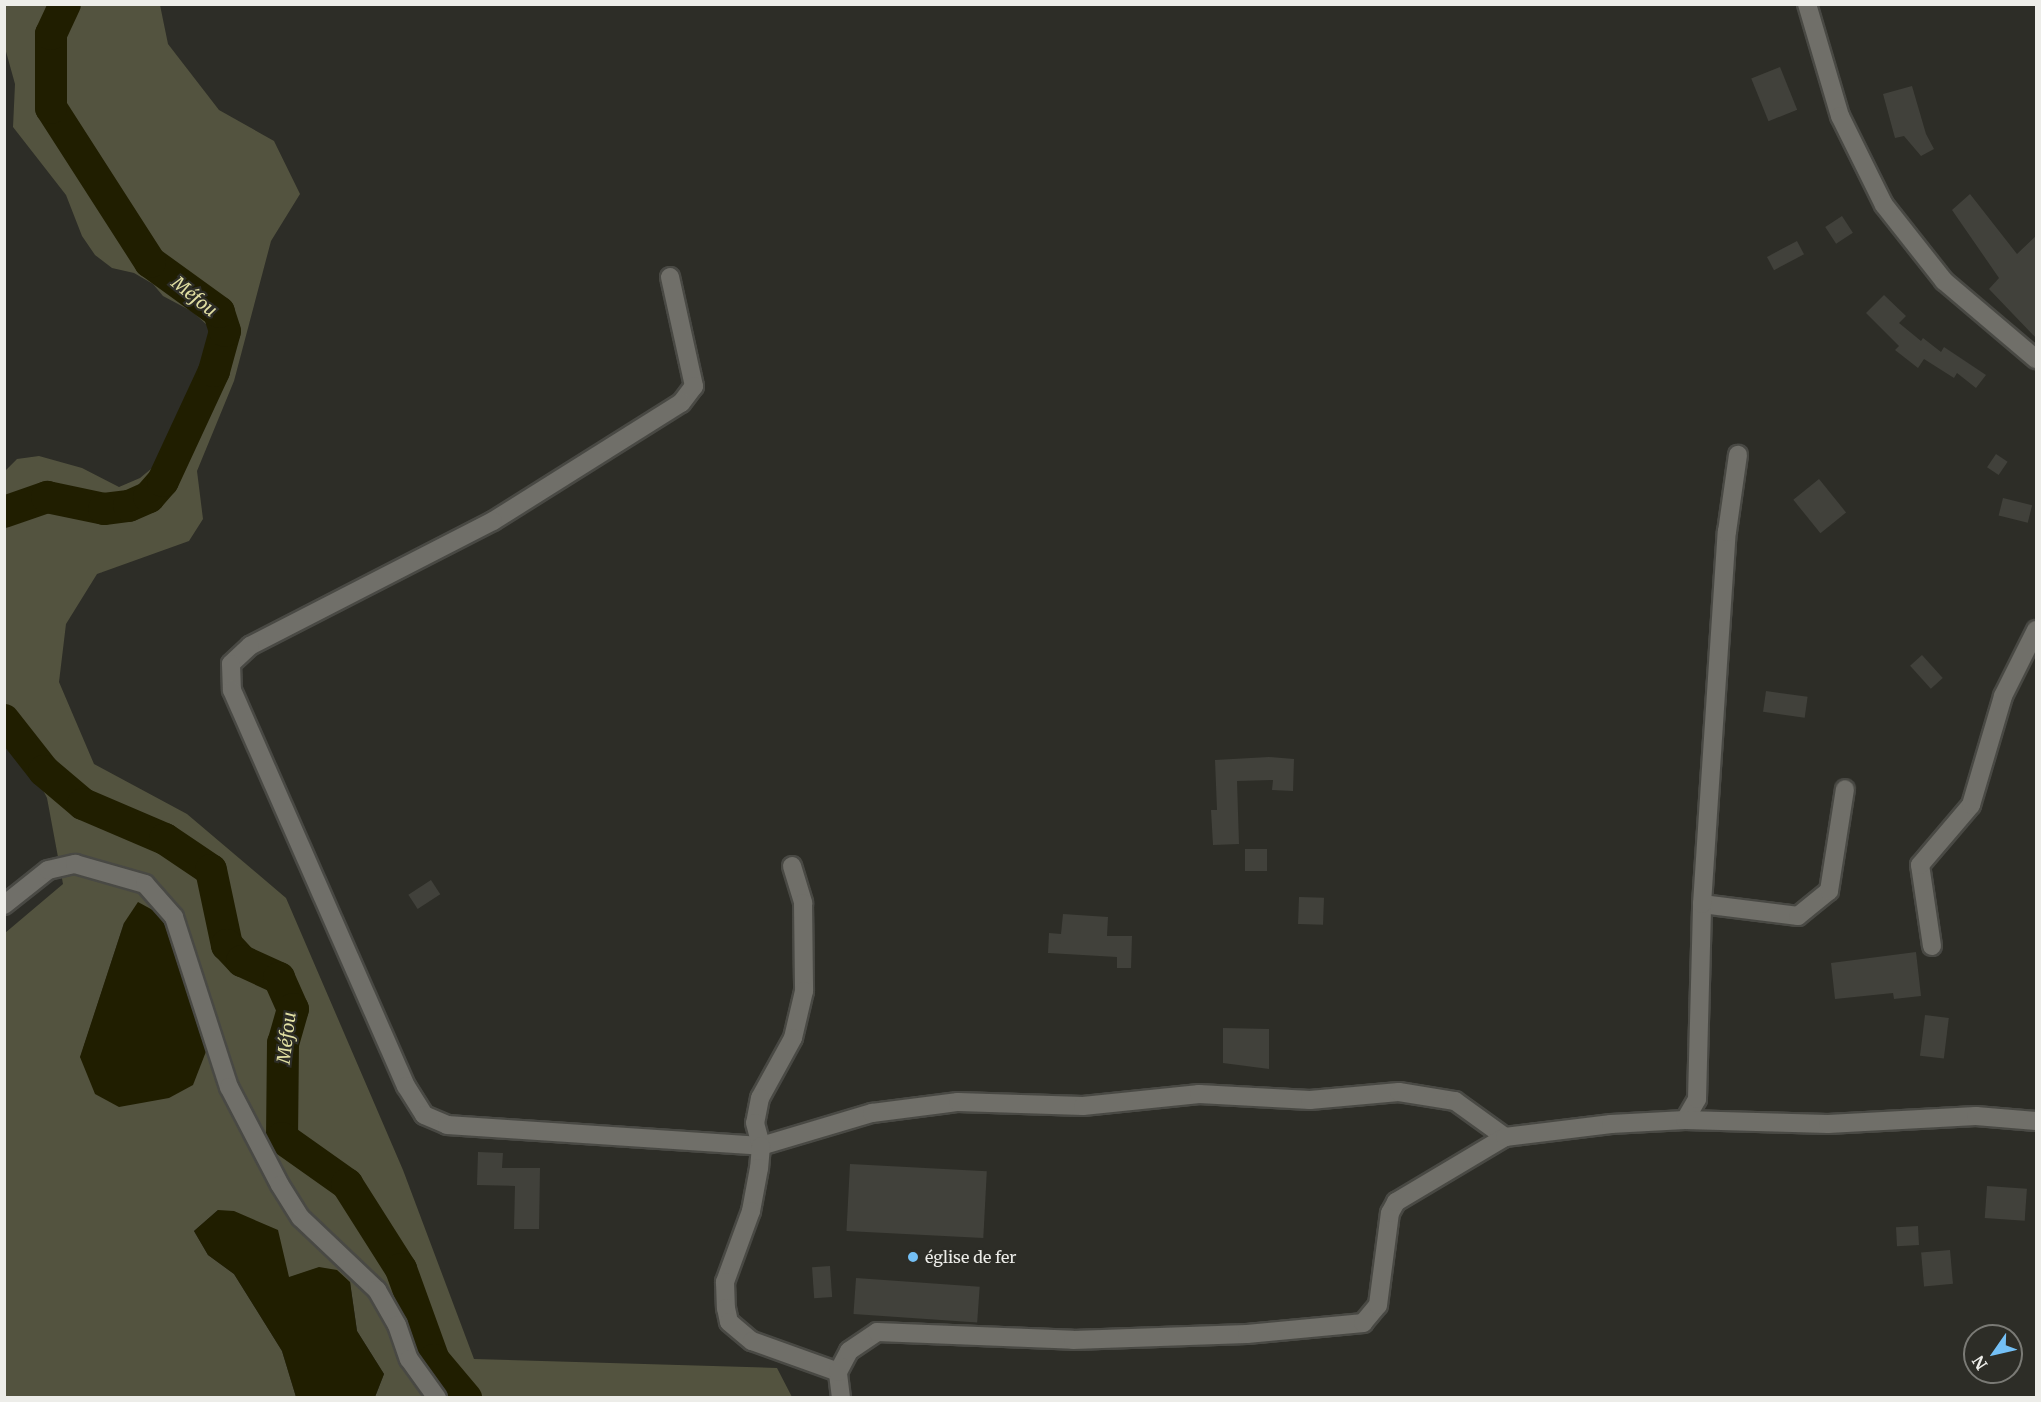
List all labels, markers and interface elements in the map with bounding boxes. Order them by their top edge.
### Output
water label: Méfou [167,272,221,322]
water label: Méfou [273,1011,301,1065]
place label: église de fer [925,1247,1017,1267]
marker: église de fer [906,1250,920,1264]
north arrow [1963,1324,2023,1384]
text: N [1968,1352,1992,1374]

